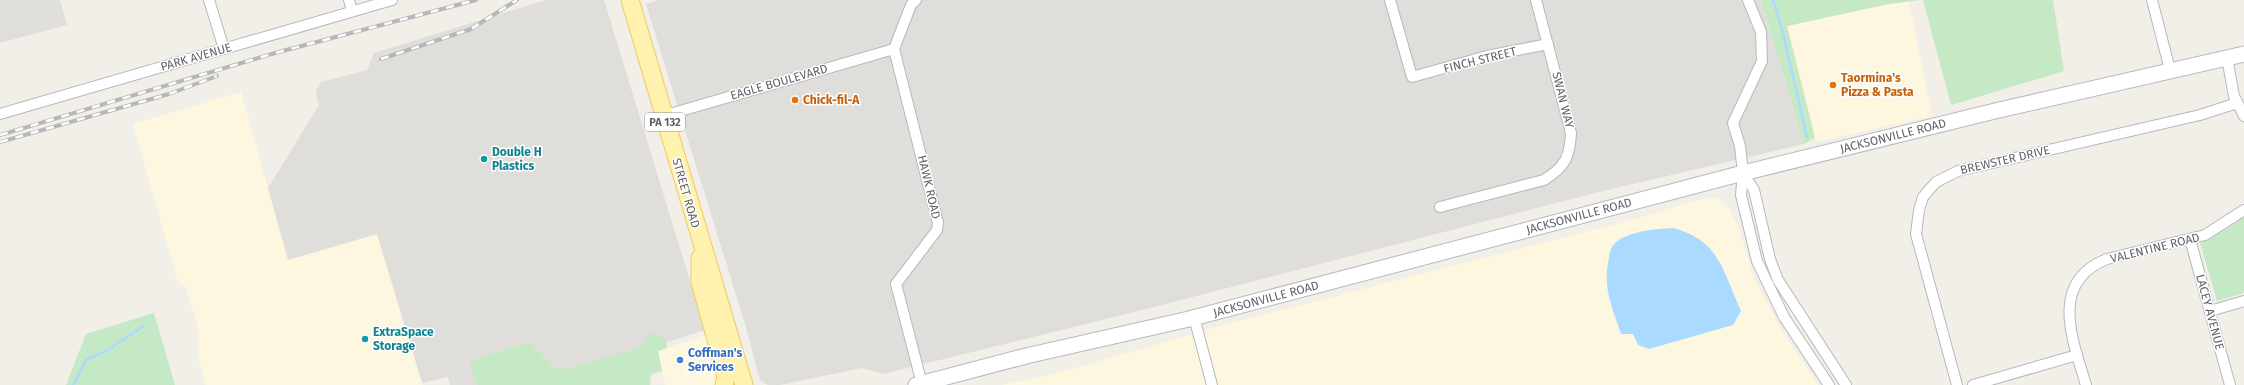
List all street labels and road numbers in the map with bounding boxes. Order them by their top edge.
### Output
street label: PARK AVENUE [159,40,233,74]
street label: FINCH STREET [1442,44,1519,76]
street label: EAGLE BOULEVARD [729,61,830,103]
street label: SWAN WAY [1549,70,1577,130]
road number: PA 132 [645,113,685,131]
street label: JACKSONVILLE ROAD [1839,116,1948,156]
street label: BREWSTER DRIVE [1959,143,2051,177]
street label: HAWK ROAD [915,154,943,221]
street label: STREET ROAD [669,157,703,230]
street label: JACKSONVILLE ROAD [1525,195,1634,237]
street label: VALENTINE ROAD [2109,230,2201,266]
street label: LACEY AVENUE [2193,273,2227,351]
street label: JACKSONVILLE ROAD [1212,278,1321,320]

